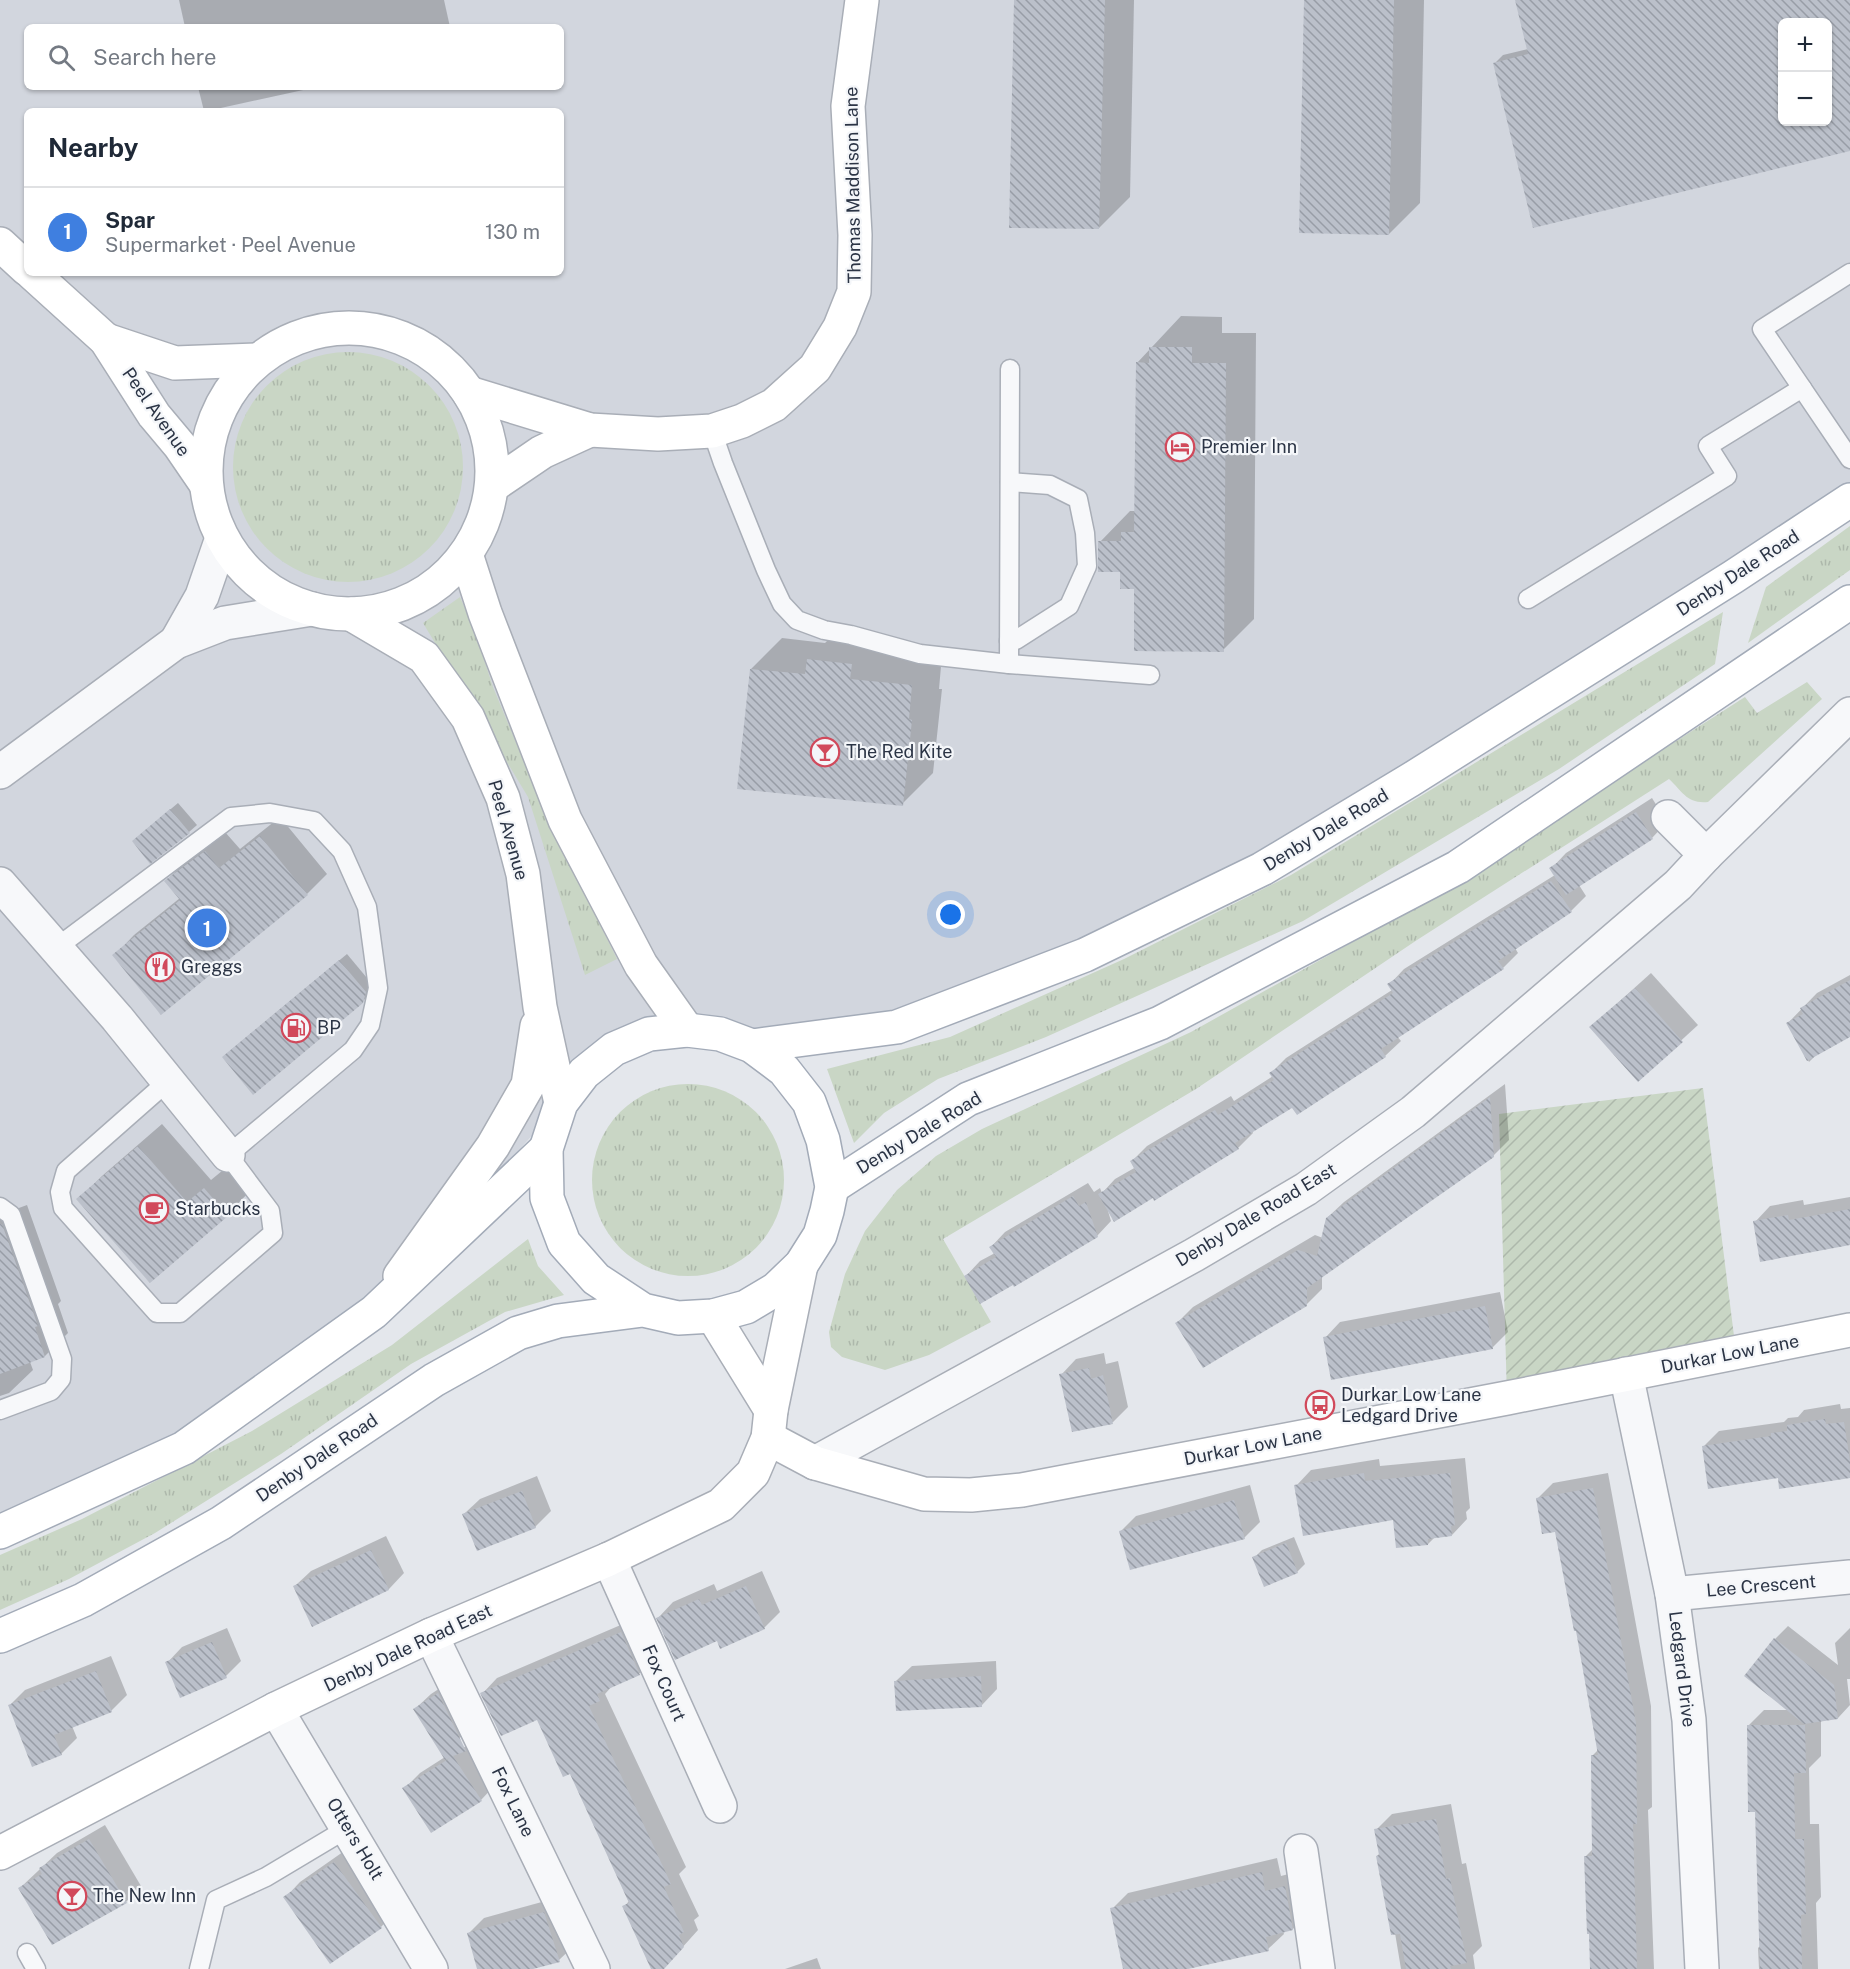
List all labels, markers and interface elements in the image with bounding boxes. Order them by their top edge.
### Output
map controls [1778,18,1832,126]
button: + [1778,18,1832,72]
search box [24,24,564,90]
icon: search [45,41,78,74]
text: Search here [93,44,217,70]
button: − [1778,72,1832,126]
street label: Thomas Maddison Lane [840,87,865,283]
text: Nearby [48,132,138,163]
text: Spar [105,207,155,233]
text: 1 [63,220,72,244]
text: 130 m [485,220,540,244]
text: Supermarket · Peel Avenue [105,233,356,257]
street label: Peel Avenue [118,363,195,460]
hotel icon: Premier Inn [1164,431,1196,463]
place label: Premier Inn [1201,436,1297,457]
street label: Denby Dale Road [1672,525,1803,620]
bar icon: The Red Kite [809,736,841,768]
place label: The Red Kite [846,741,952,762]
street label: Peel Avenue [484,777,533,882]
street label: Denby Dale Road [1259,784,1392,875]
your location [936,900,965,929]
pin: 1 [188,906,226,950]
restaurant icon: Greggs [144,951,176,983]
place label: Greggs [181,956,242,977]
fuel station icon: BP [280,1012,312,1044]
place label: BP [317,1017,341,1038]
street label: Denby Dale Road [852,1087,985,1178]
street label: Denby Dale Road East [1172,1158,1340,1271]
cafe icon: Starbucks [138,1193,170,1225]
place label: Starbucks [175,1198,260,1219]
street label: Durkar Low Lane [1659,1330,1801,1377]
place label: Durkar Low Lane Ledgard Drive [1341,1384,1481,1426]
bus stop icon: Durkar Low Lane Ledgard Drive [1304,1389,1336,1421]
street label: Denby Dale Road [252,1409,382,1506]
street label: Durkar Low Lane [1182,1422,1324,1469]
street label: Lee Crescent [1705,1570,1817,1601]
street label: Denby Dale Road East [320,1599,495,1696]
street label: Ledgard Drive [1665,1610,1700,1728]
street label: Fox Court [638,1641,691,1724]
street label: Fox Lane [488,1763,539,1840]
street label: Otters Holt [323,1794,388,1884]
bar icon: The New Inn [56,1880,88,1912]
place label: The New Inn [93,1885,196,1906]

